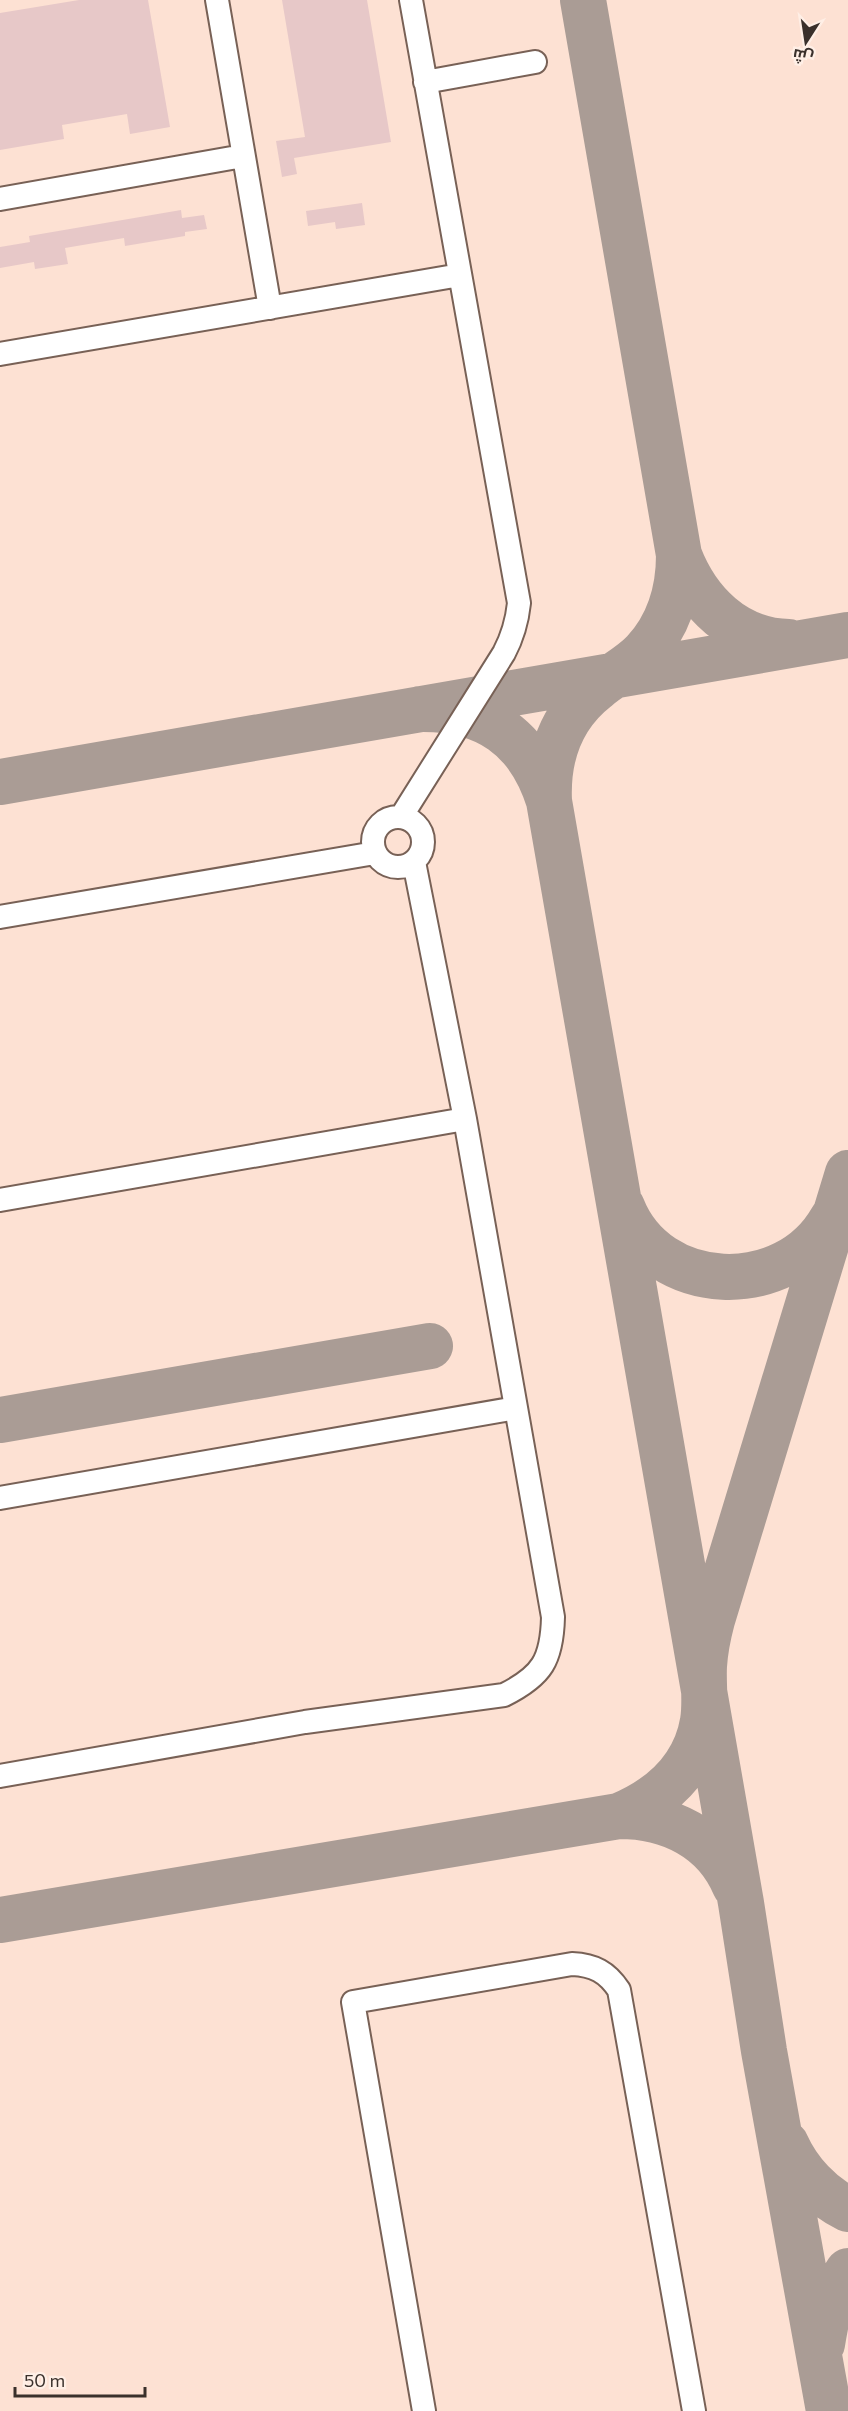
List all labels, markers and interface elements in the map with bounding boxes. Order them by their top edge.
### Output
north arrow [776,12,836,72]
text: ش [791,45,815,69]
scale bar [15,2360,146,2398]
text: 50 m [24,2369,65,2391]

